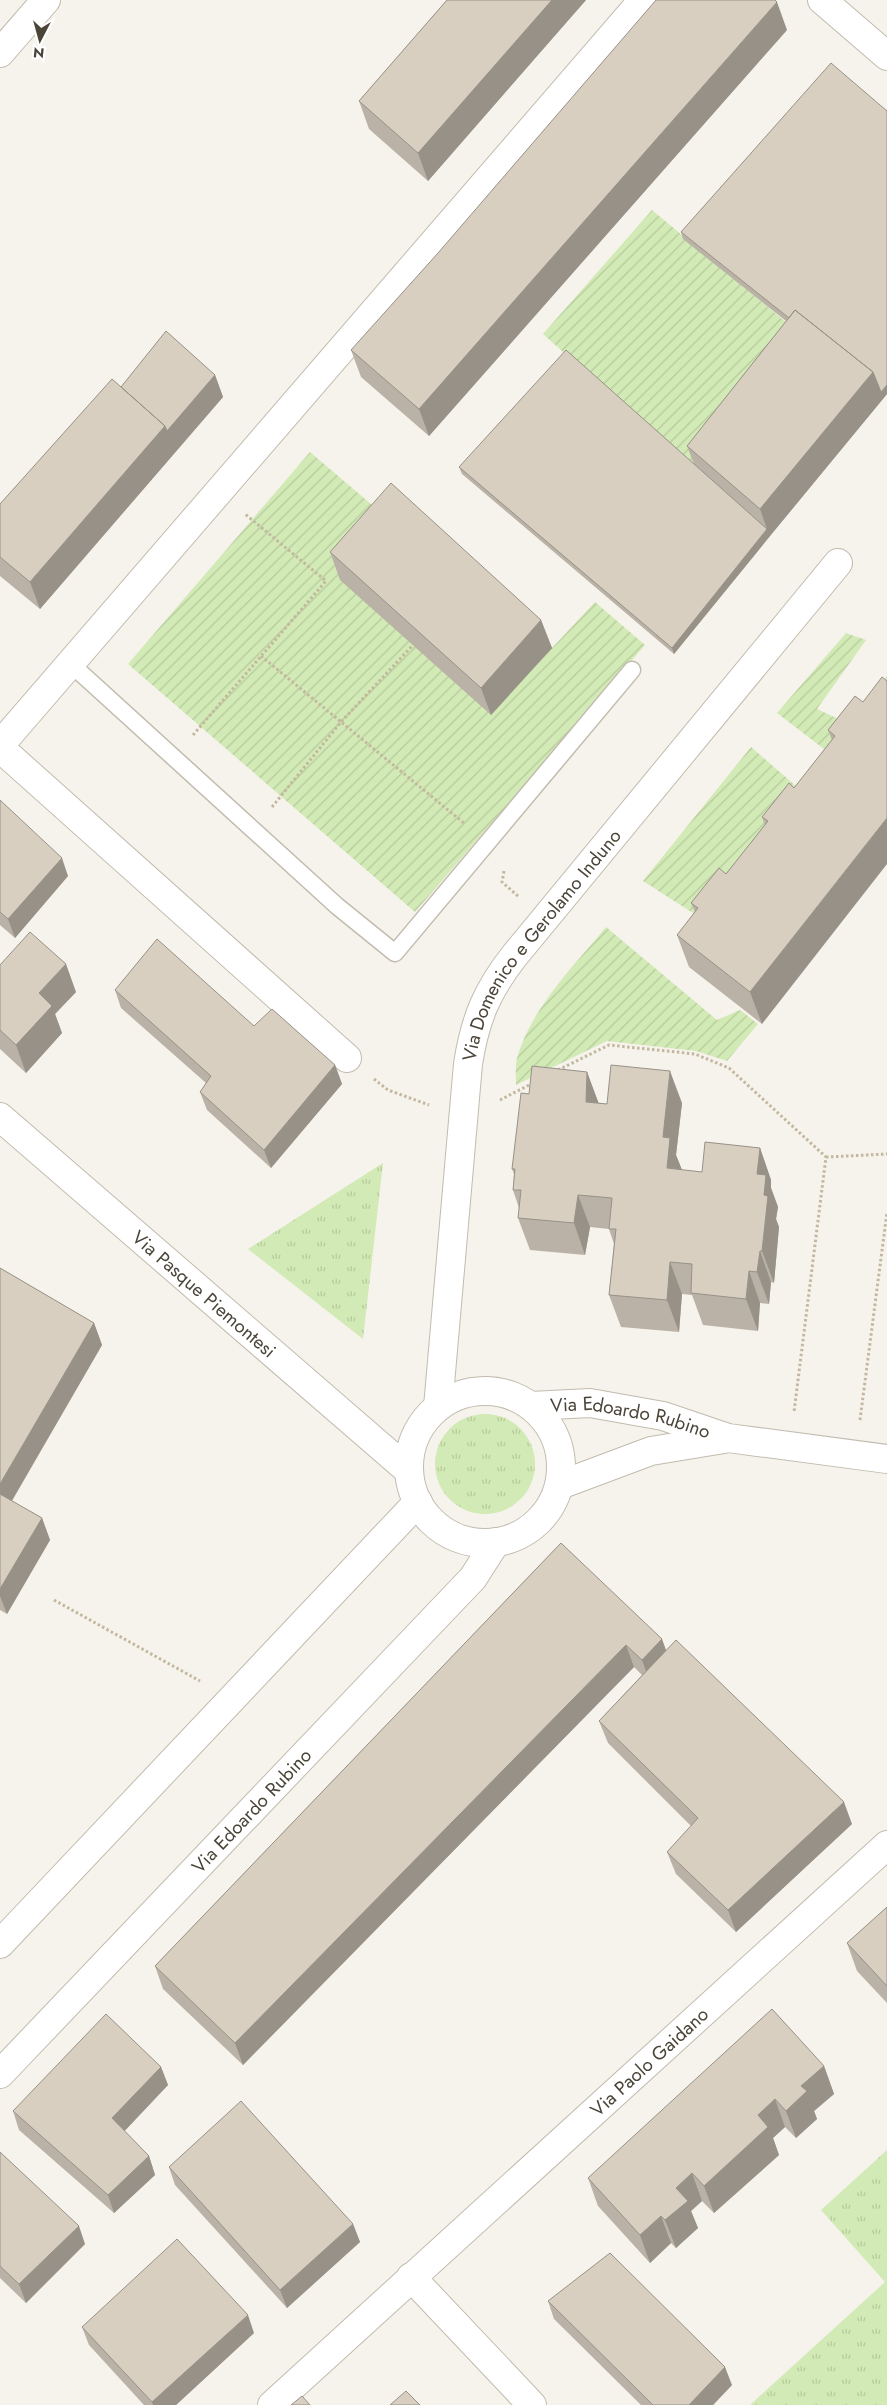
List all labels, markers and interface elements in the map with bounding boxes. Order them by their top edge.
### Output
north arrow [15,15,65,65]
text: N [32,42,45,63]
street label: Via Domenico e Gerolamo Induno [455,823,627,1063]
street label: Via Pasque Piemontesi [126,1224,282,1364]
street label: Via Edoardo Rubino [550,1389,714,1445]
street label: Via Edoardo Rubino [185,1742,317,1879]
street label: Via Paolo Gaidano [584,2001,714,2123]

